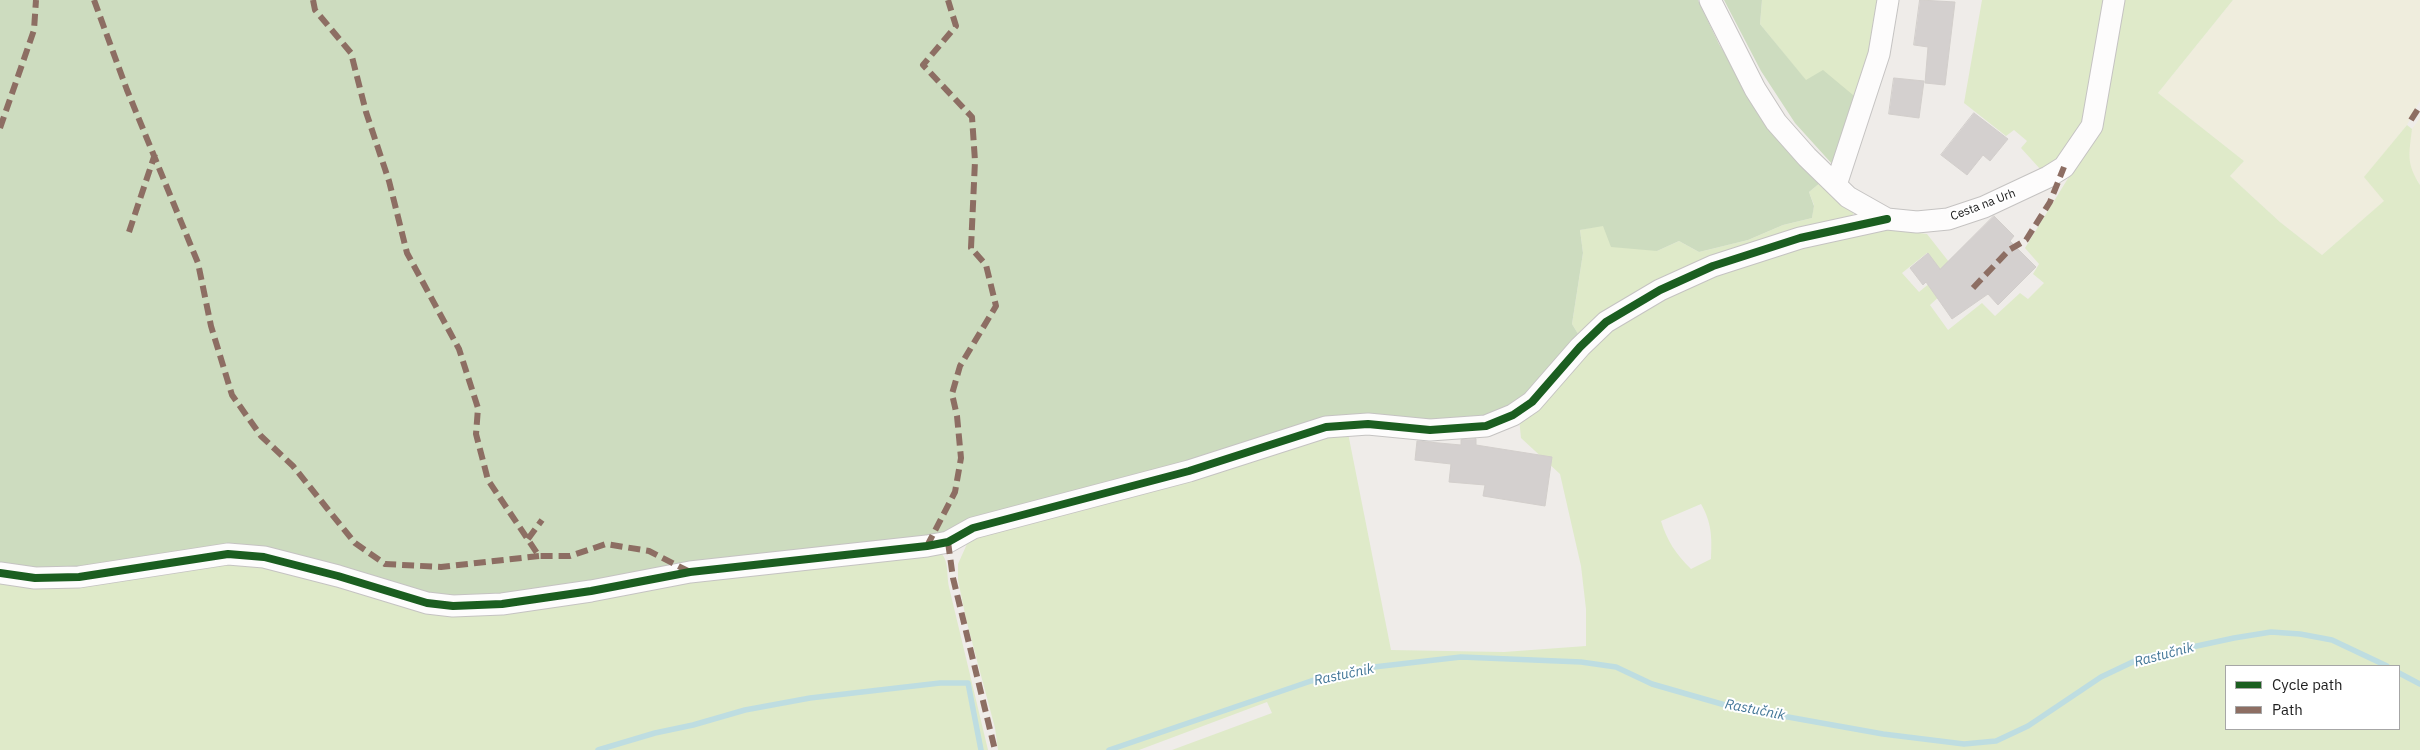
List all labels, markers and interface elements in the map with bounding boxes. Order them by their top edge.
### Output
street label: Cesta na Urh [1948,186,2018,224]
water label: Rastučnik [2132,639,2196,671]
water label: Rastučnik [1312,660,1376,690]
legend [2225,665,2400,730]
text: Cycle path [2272,675,2343,694]
water label: Rastučnik [1724,696,1786,724]
text: Path [2272,700,2303,719]

